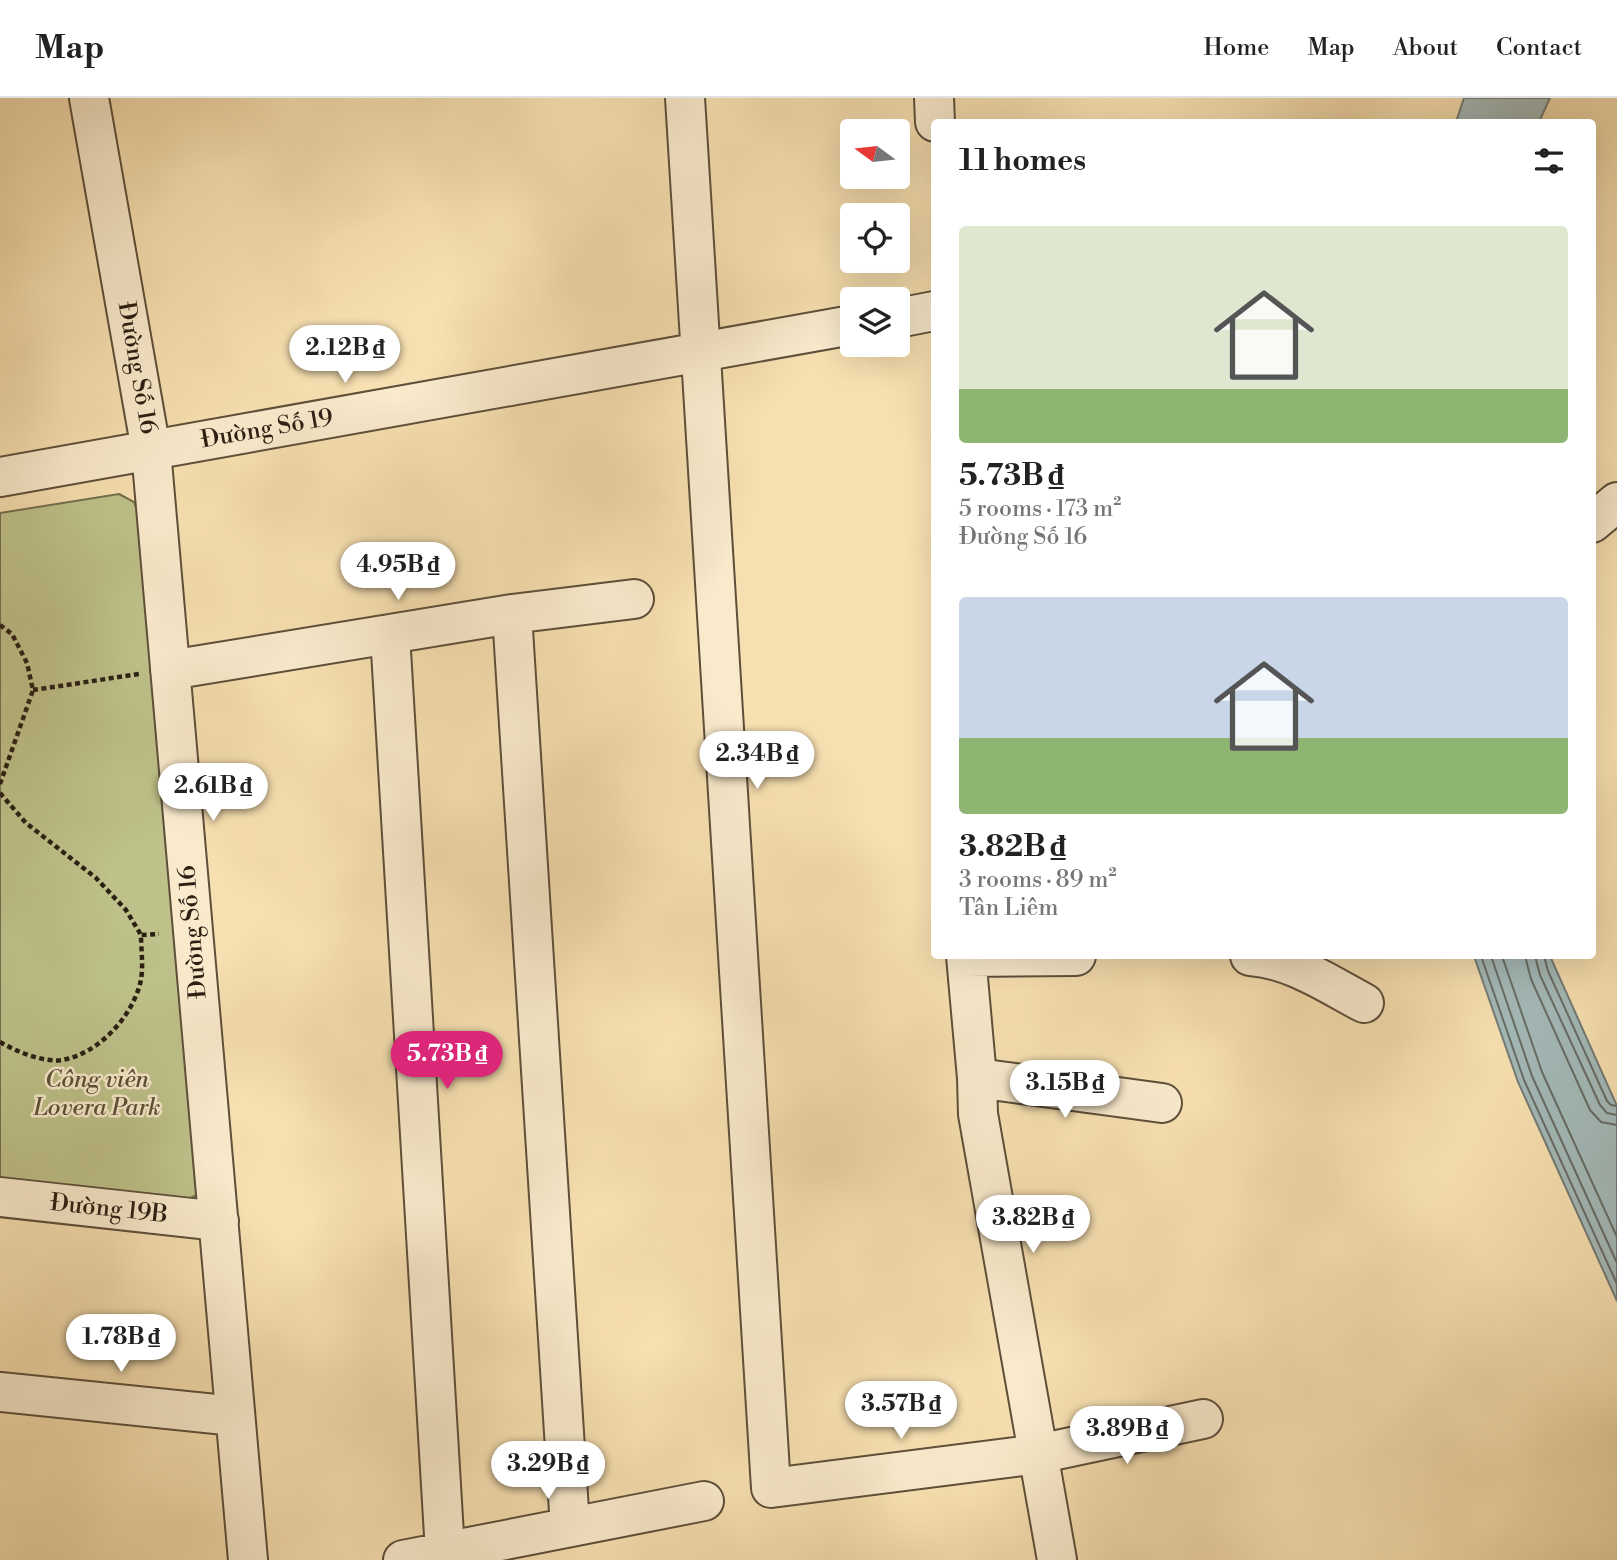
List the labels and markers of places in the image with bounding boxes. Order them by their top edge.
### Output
pin: 2.12B ₫ [280,326,410,385]
pin: 4.95B ₫ [333,542,463,602]
pin: 2.34B ₫ [692,732,822,791]
pin: 2.61B ₫ [148,764,278,823]
pin: 5.73B ₫ [382,1032,512,1091]
pin: 3.15B ₫ [1000,1060,1130,1120]
pin: 3.82B ₫ [968,1196,1098,1255]
pin: 1.78B ₫ [56,1314,186,1374]
pin: 3.57B ₫ [836,1382,966,1441]
pin: 3.89B ₫ [1062,1406,1192,1466]
pin: 3.29B ₫ [483,1442,613,1501]

